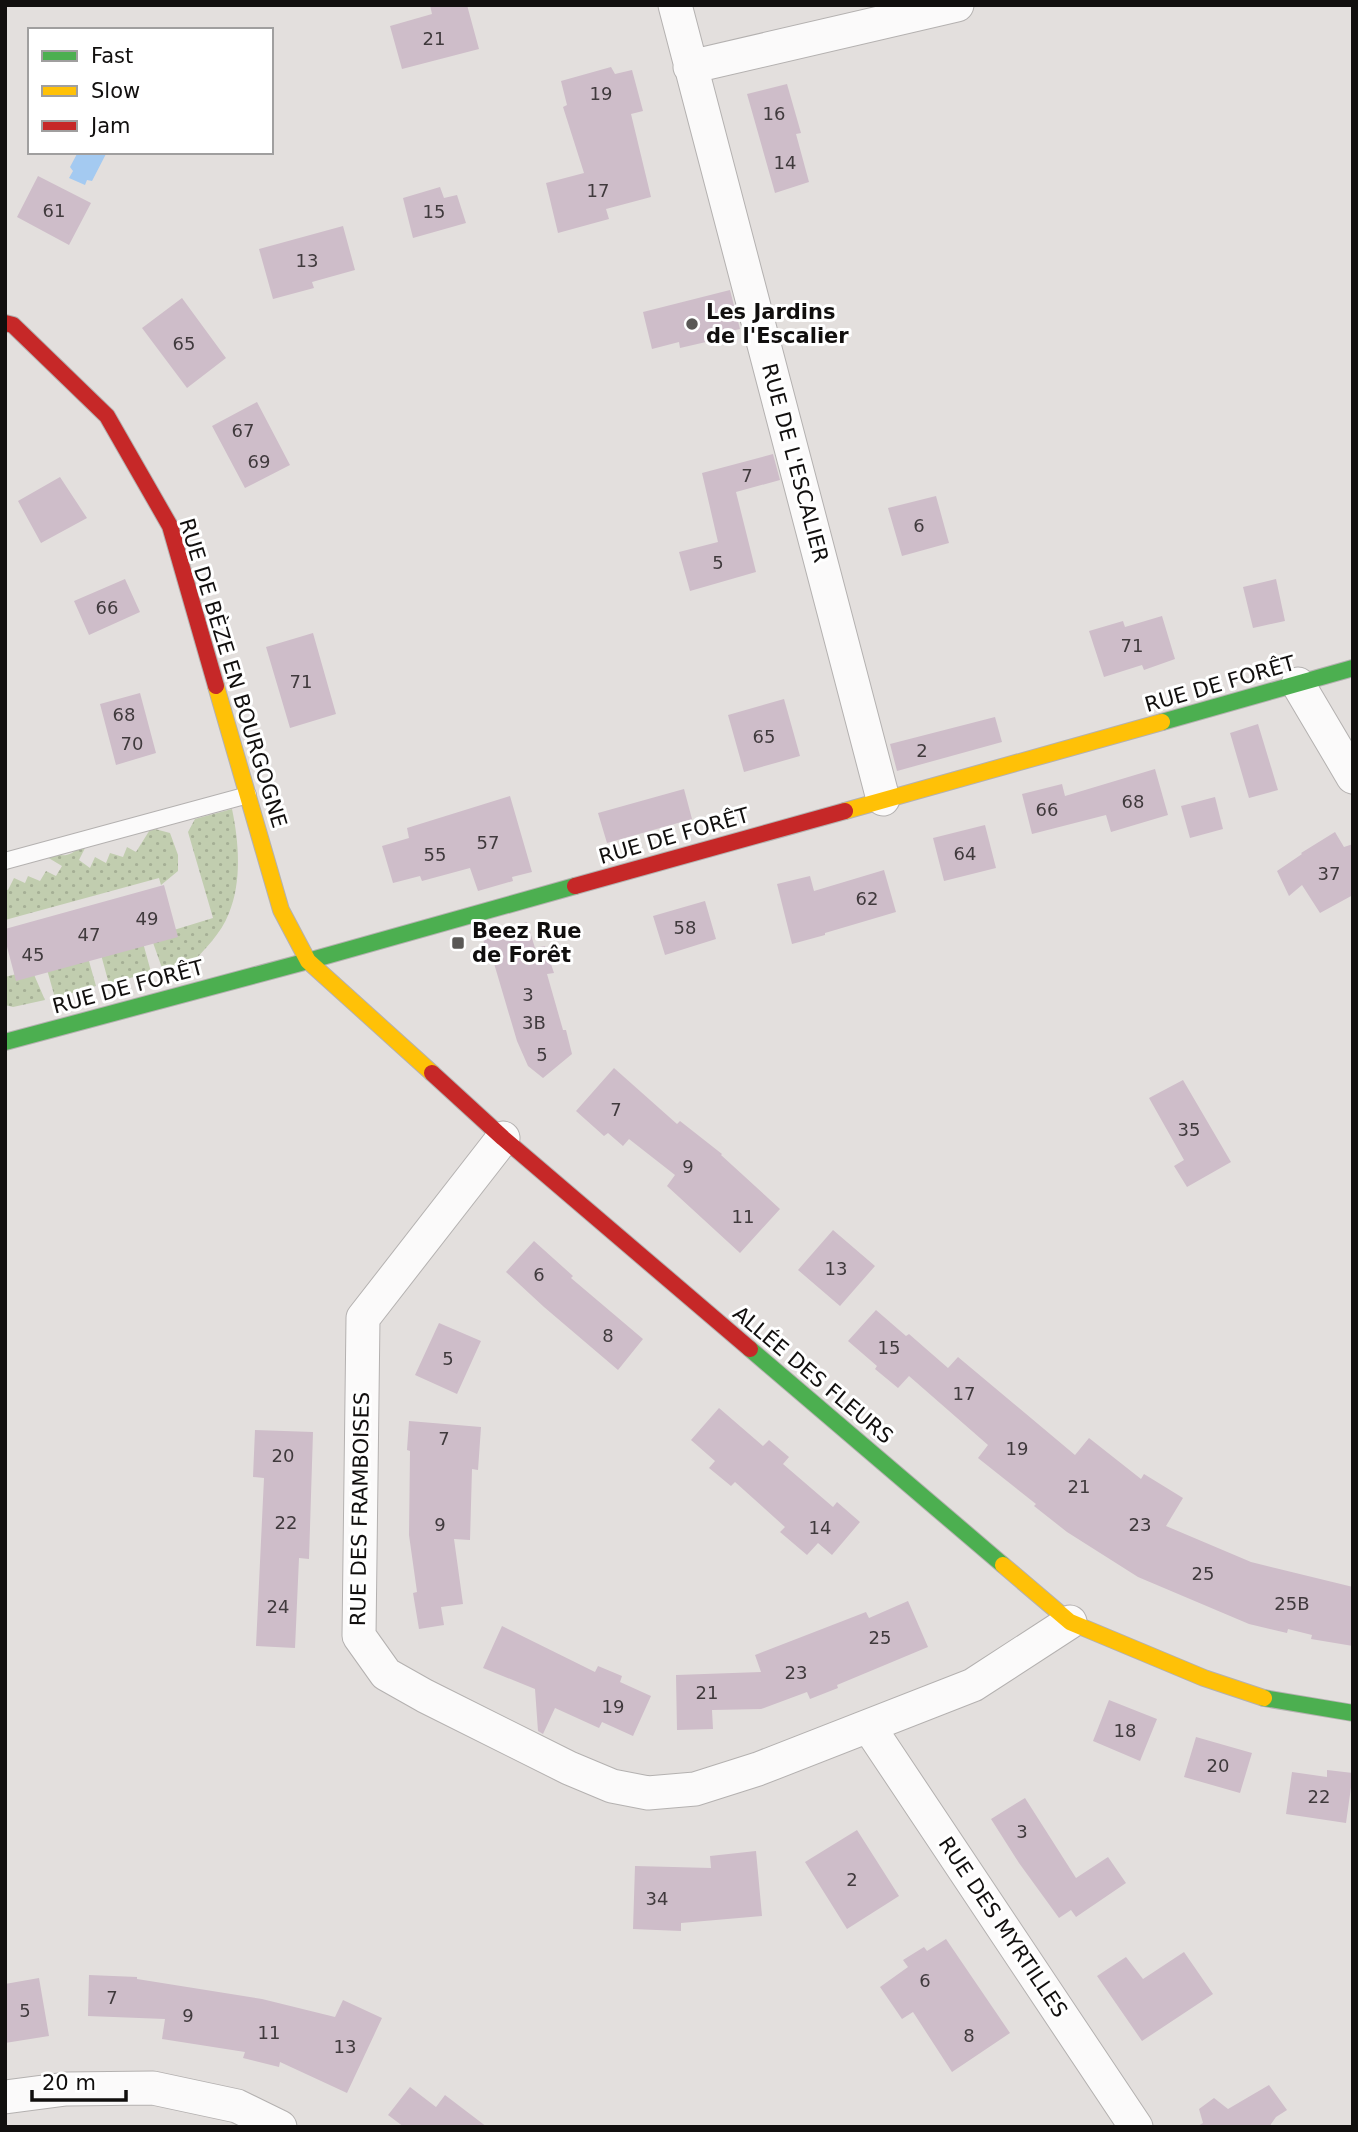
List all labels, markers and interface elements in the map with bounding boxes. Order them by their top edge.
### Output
legend [28,28,273,154]
house number: 21 [423,28,445,49]
text: Fast [91,44,133,68]
text: Slow [91,79,140,103]
house number: 19 [590,83,612,104]
house number: 16 [763,103,785,124]
text: Jam [89,114,131,138]
house number: 14 [774,152,796,173]
house number: 17 [587,180,609,201]
house number: 61 [43,200,65,221]
house number: 15 [423,201,445,222]
house number: 13 [296,250,318,271]
place label: Les Jardins de l'Escalier [706,300,849,348]
marker: Les Jardins de l'Escalier [684,316,700,332]
house number: 65 [173,333,195,354]
street label: RUE DE L'ESCALIER [757,361,833,565]
house number: 67 [232,420,254,441]
house number: 69 [248,451,270,472]
house number: 7 [741,465,753,486]
street label: RUE DE BÈZE EN BOURGOGNE [174,515,293,831]
house number: 6 [913,515,925,536]
house number: 5 [712,552,724,573]
house number: 66 [96,597,118,618]
house number: 71 [1121,635,1143,656]
street label: RUE DE FORÊT [1142,650,1298,717]
house number: 71 [290,671,312,692]
house number: 68 [113,704,135,725]
house number: 65 [753,726,775,747]
house number: 70 [121,733,143,754]
house number: 2 [916,740,928,761]
house number: 68 [1122,791,1144,812]
house number: 66 [1036,799,1058,820]
street label: RUE DE FORÊT [596,802,752,869]
house number: 57 [477,832,499,853]
house number: 64 [954,843,976,864]
house number: 55 [424,844,446,865]
house number: 37 [1318,863,1340,884]
house number: 62 [856,888,878,909]
house number: 49 [136,908,158,929]
house number: 58 [674,917,696,938]
place label: Beez Rue de Forêt [472,919,581,967]
house number: 47 [78,924,100,945]
marker: Beez Rue de Forêt [450,935,466,951]
house number: 45 [22,944,44,965]
street label: RUE DE FORÊT [50,954,206,1019]
house number: 3 [522,984,534,1005]
house number: 3B [522,1012,546,1033]
house number: 5 [536,1044,548,1065]
house number: 7 [610,1099,622,1120]
house number: 35 [1178,1119,1200,1140]
house number: 9 [682,1156,694,1177]
house number: 11 [732,1206,754,1227]
house number: 13 [825,1258,847,1279]
house number: 6 [533,1264,545,1285]
street label: ALLÉE DES FLEURS [728,1301,898,1449]
house number: 8 [602,1325,614,1346]
house number: 15 [878,1337,900,1358]
house number: 5 [442,1348,454,1369]
house number: 17 [953,1383,975,1404]
street label: RUE DES FRAMBOISES [346,1392,374,1626]
house number: 7 [438,1428,450,1449]
house number: 19 [1006,1438,1028,1459]
house number: 20 [272,1445,294,1466]
house number: 21 [1068,1476,1090,1497]
house number: 22 [275,1512,297,1533]
house number: 9 [434,1514,446,1535]
house number: 23 [1129,1514,1151,1535]
house number: 14 [809,1517,831,1538]
house number: 25 [1192,1563,1214,1584]
house number: 25B [1274,1593,1310,1614]
house number: 24 [267,1596,289,1617]
house number: 25 [869,1627,891,1648]
house number: 23 [785,1662,807,1683]
house number: 21 [696,1682,718,1703]
house number: 19 [602,1696,624,1717]
house number: 18 [1114,1720,1136,1741]
house number: 20 [1207,1755,1229,1776]
house number: 22 [1308,1786,1330,1807]
house number: 3 [1016,1821,1028,1842]
street label: RUE DES MYRTILLES [934,1832,1072,2022]
house number: 2 [846,1869,858,1890]
house number: 34 [646,1888,668,1909]
house number: 6 [919,1970,931,1991]
house number: 7 [106,1987,118,2008]
house number: 5 [19,2000,31,2021]
house number: 9 [182,2005,194,2026]
house number: 11 [258,2022,280,2043]
house number: 8 [963,2025,975,2046]
house number: 13 [334,2036,356,2057]
scale bar [32,2058,126,2102]
text: 20 m [42,2071,96,2095]

